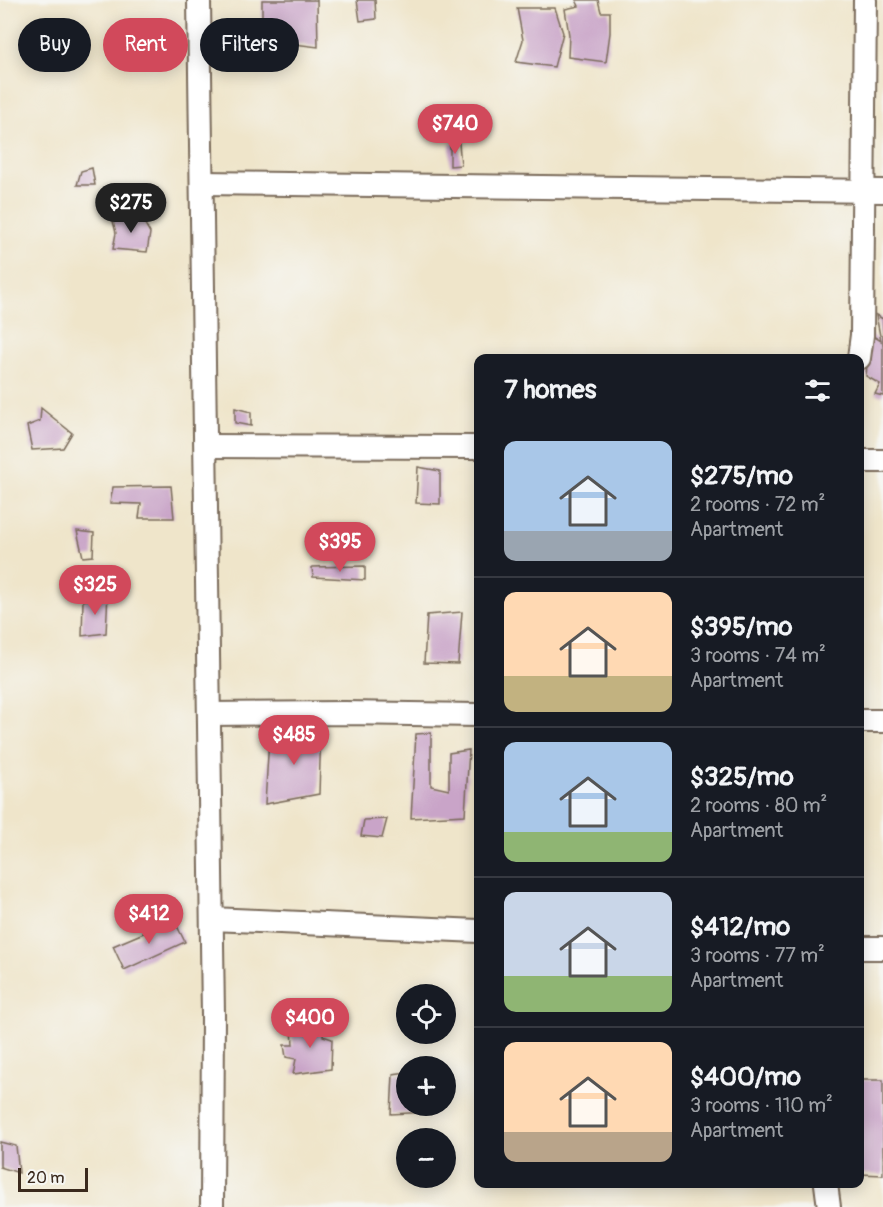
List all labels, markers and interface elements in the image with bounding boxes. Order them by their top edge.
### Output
chip: Buy [18,18,91,72]
chip: Rent [103,18,188,72]
chip: Filters [200,18,299,72]
pin: $740 [419,104,491,155]
text: $740 [432,111,478,136]
pin: $275 [95,183,167,234]
text: $275 [109,190,153,215]
text: 7 homes [504,374,596,406]
icon: filters [801,374,834,407]
text: $275/mo [690,460,793,492]
icon: home [552,465,624,537]
text: 2 rooms · 72 m² [690,492,825,517]
text: Apartment [690,517,783,542]
pin: $395 [304,522,376,573]
text: $395 [318,529,362,554]
pin: $325 [59,565,131,616]
text: $325 [73,572,117,597]
text: $395/mo [690,611,792,643]
icon: home [552,616,624,688]
text: 3 rooms · 74 m² [690,643,826,668]
text: Apartment [690,668,783,693]
pin: $485 [258,715,330,766]
text: $485 [272,722,316,747]
text: $325/mo [690,761,794,793]
icon: home [552,766,624,838]
text: 2 rooms · 80 m² [690,793,827,818]
text: Apartment [690,818,783,843]
pin: $412 [113,894,185,945]
text: $412 [128,901,170,926]
text: $412/mo [690,911,790,943]
icon: home [552,916,624,988]
text: 3 rooms · 77 m² [690,943,825,968]
text: Apartment [690,968,783,993]
map controls [396,984,456,1188]
button: locate [396,984,456,1044]
pin: $400 [274,998,346,1049]
text: $400 [285,1005,335,1030]
button: + [396,1056,456,1116]
text: $400/mo [690,1061,801,1093]
icon: home [552,1066,624,1138]
text: 3 rooms · 110 m² [690,1093,833,1118]
text: Apartment [690,1118,783,1143]
button: − [396,1128,456,1188]
scale bar [18,1165,88,1192]
text: 20 m [27,1168,65,1188]

